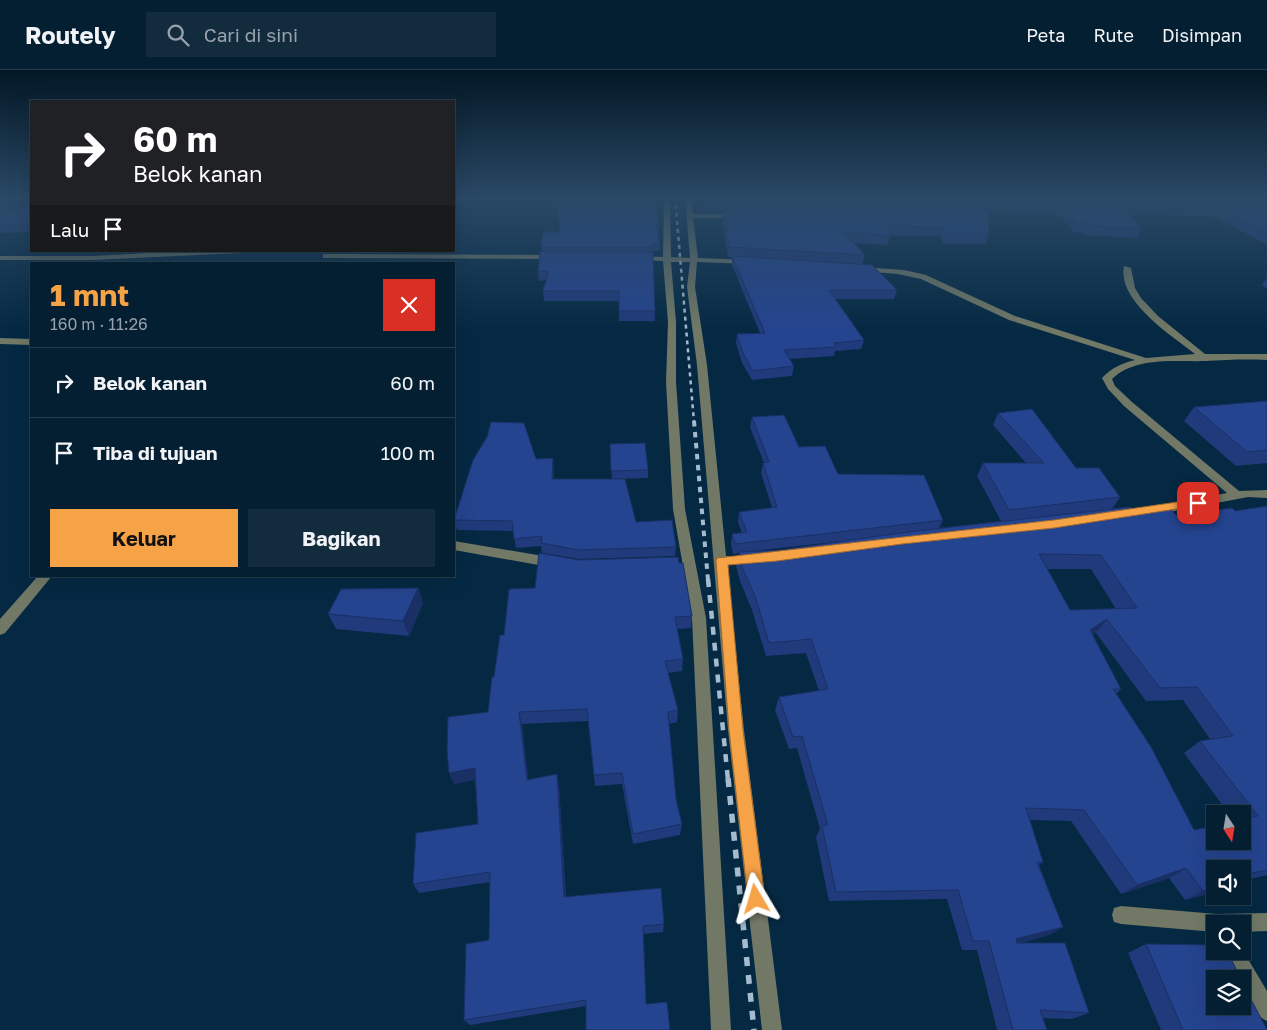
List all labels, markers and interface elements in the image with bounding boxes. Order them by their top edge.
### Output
search box [146,12,496,57]
text: Routely [25,20,116,49]
icon: search [164,21,192,49]
text: Cari di sini [204,23,298,46]
text: Peta [1026,24,1066,46]
text: Rute [1094,24,1134,46]
text: Disimpan [1162,24,1242,46]
text: 60 m [133,118,217,160]
icon: right [50,120,115,185]
text: Belok kanan [133,160,263,187]
icon: arrive [99,215,127,243]
text: Lalu [50,218,89,241]
text: 1 mnt [50,277,129,313]
button: close [383,279,435,331]
text: 160 m · 11:26 [50,314,148,334]
icon: right [50,369,78,397]
text: Belok kanan [93,371,207,394]
text: 60 m [390,371,435,394]
icon: arrive [50,439,78,467]
text: Tiba di tujuan [93,441,218,464]
text: 100 m [381,441,435,464]
pin [1177,482,1219,524]
icon: arrive [1184,489,1212,517]
button: Keluar [50,509,238,567]
button: Bagikan [248,509,435,567]
north arrow [1206,805,1251,850]
map controls [1206,805,1251,1015]
button: sound [1206,860,1251,905]
position arrow [729,872,781,924]
button: search [1206,915,1251,960]
button: layers [1206,970,1251,1015]

